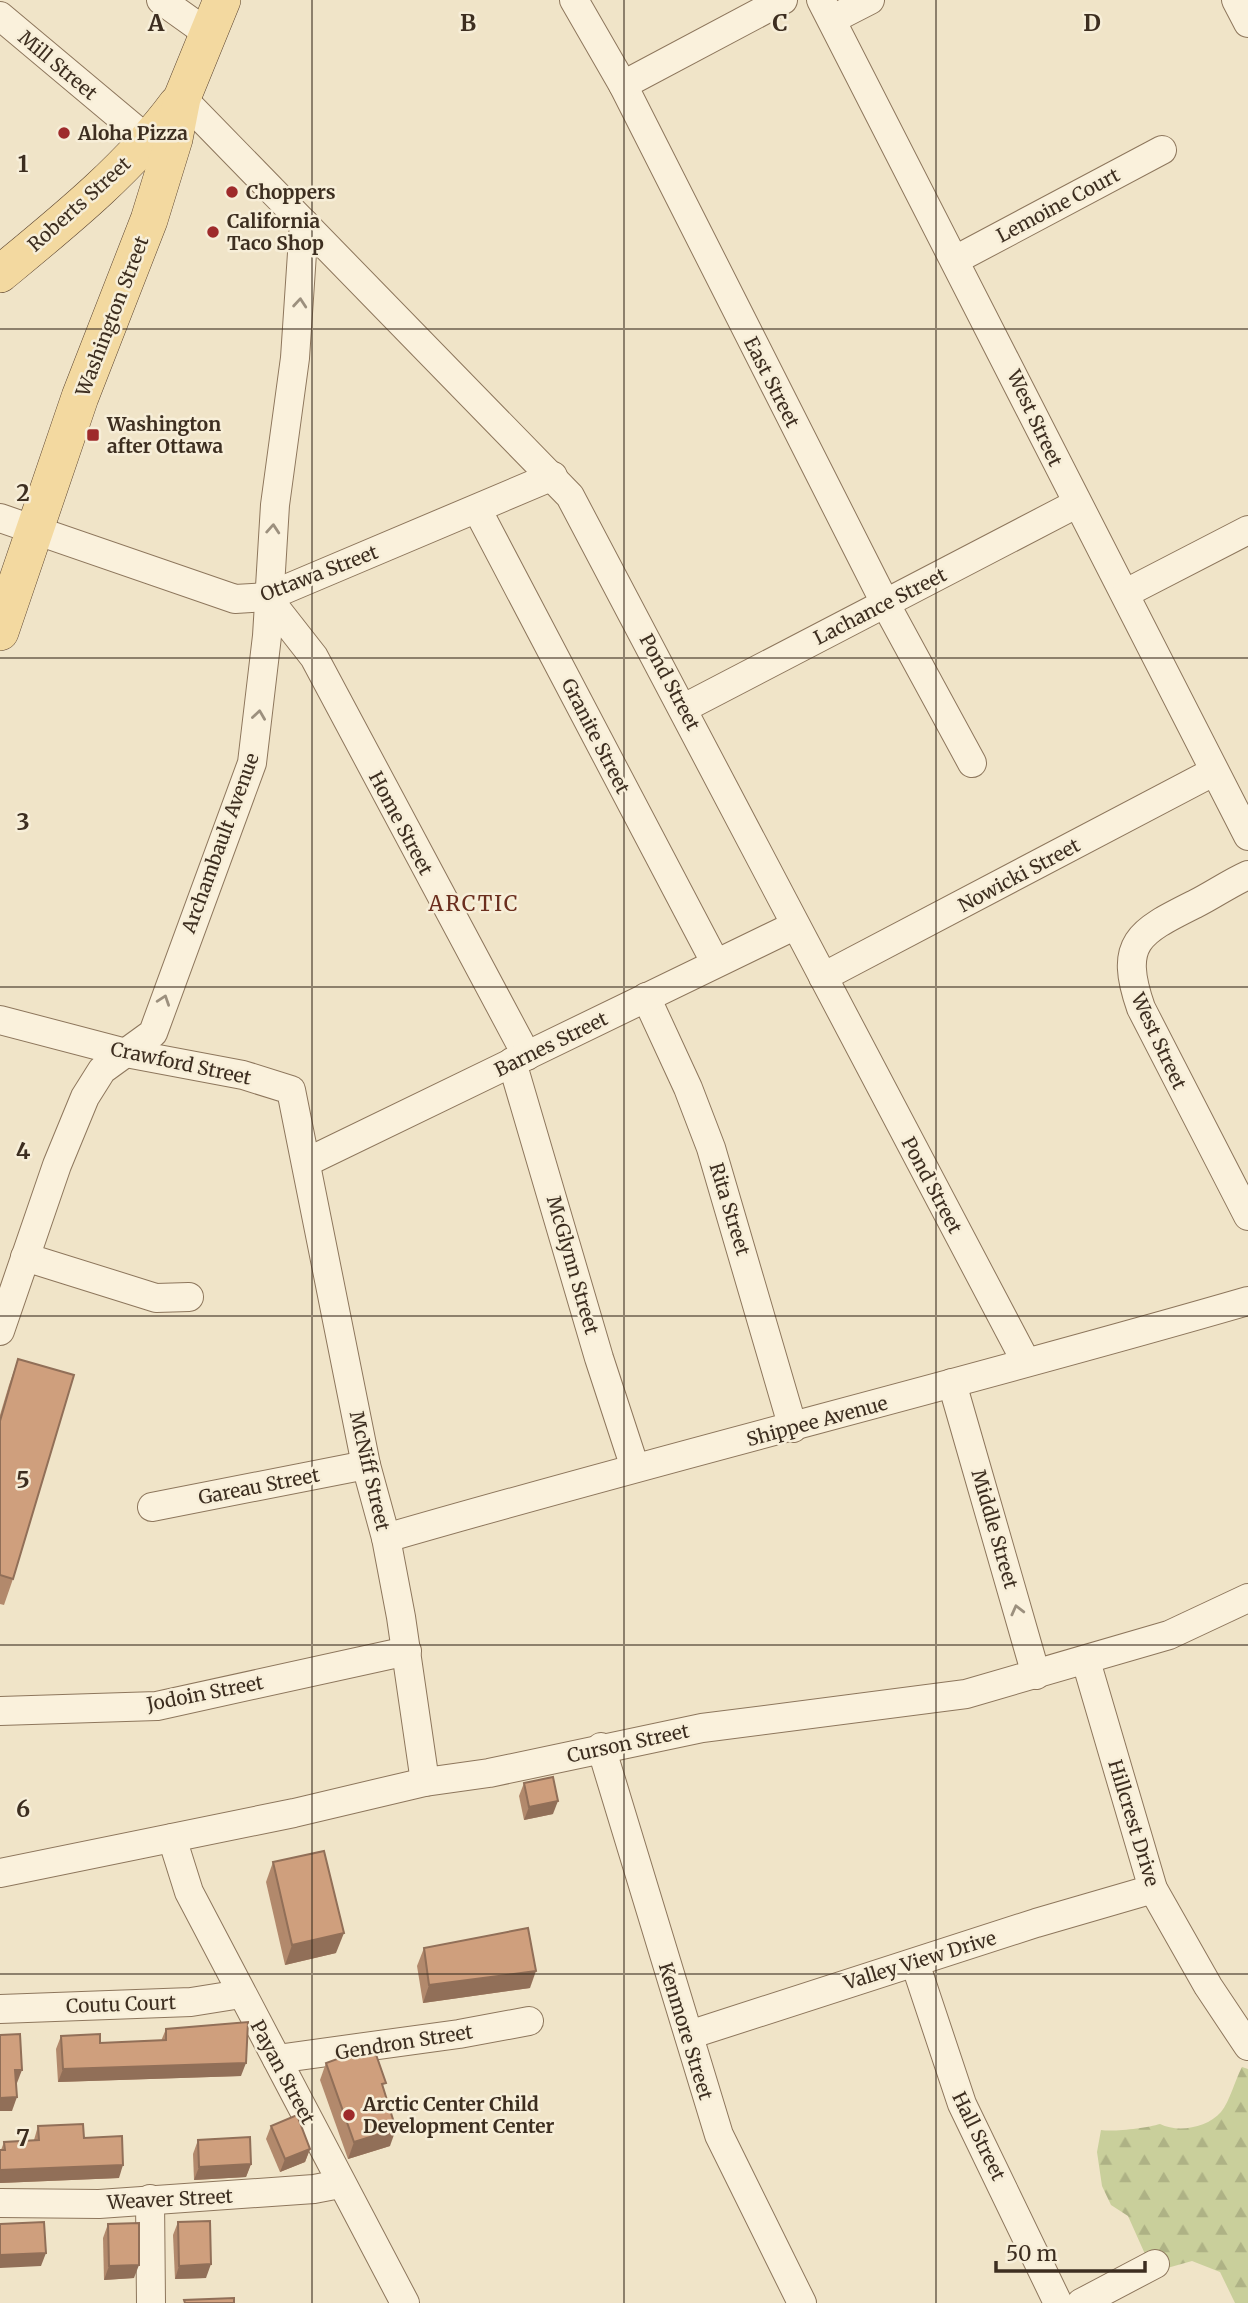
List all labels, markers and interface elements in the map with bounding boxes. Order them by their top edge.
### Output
text: A [147,8,165,37]
text: B [460,8,476,37]
text: C [772,8,788,37]
text: D [1083,8,1101,37]
street label: Mill Street [14,25,103,105]
place label: Aloha Pizza [77,121,188,145]
marker: Aloha Pizza [56,125,72,141]
text: 1 [18,149,29,178]
street label: Roberts Street [23,151,136,256]
street label: Lemoine Court [992,162,1124,248]
place label: Choppers [246,180,336,204]
marker: Choppers [224,184,240,200]
place label: California Taco Shop [227,209,324,255]
marker: California Taco Shop [205,224,221,240]
street label: Washington Street [70,232,154,400]
one-way arrow [292,297,307,308]
street label: East Street [739,333,805,432]
street label: West Street [1002,365,1068,471]
place label: Washington after Ottawa [106,412,223,458]
marker: Washington after Ottawa [85,427,101,443]
text: 2 [16,478,30,507]
one-way arrow [266,523,281,534]
street label: Ottawa Street [257,539,382,606]
street label: Lachance Street [810,562,951,650]
street label: Pond Street [635,630,706,735]
street label: Granite Street [557,674,636,798]
one-way arrow [251,709,266,721]
street label: Archambault Avenue [176,750,264,937]
street label: Home Street [364,767,439,879]
text: 3 [16,807,30,836]
street label: Nowicki Street [954,833,1085,917]
district label: ARCTIC [428,890,519,917]
street label: West Street [1126,988,1192,1094]
one-way arrow [156,994,170,1006]
street label: Barnes Street [491,1006,612,1082]
street label: Crawford Street [109,1036,254,1090]
street label: Pond Street [897,1133,968,1238]
text: 4 [16,1136,31,1165]
street label: Rita Street [705,1160,756,1259]
street label: McGlynn Street [542,1193,604,1337]
street label: Shippee Avenue [744,1391,890,1451]
street label: McNiff Street [345,1409,396,1534]
street label: Gareau Street [196,1462,322,1509]
text: 5 [16,1465,30,1494]
street label: Middle Street [967,1467,1024,1592]
one-way arrow [1011,1604,1025,1616]
street label: Jodoin Street [144,1670,266,1716]
street label: Curson Street [565,1718,692,1768]
street label: Hillcrest Drive [1103,1757,1165,1889]
text: 6 [16,1794,30,1823]
street label: Valley View Drive [840,1925,999,1995]
street label: Kenmore Street [654,1959,718,2103]
street label: Coutu Court [66,1990,177,2018]
street label: Payan Street [246,2016,321,2129]
street label: Gendron Street [334,2019,475,2065]
street label: Hall Street [947,2088,1011,2185]
place label: Arctic Center Child Development Center [362,2092,555,2138]
marker: Arctic Center Child Development Center [341,2107,357,2123]
text: 7 [16,2123,30,2152]
street label: Weaver Street [106,2184,234,2214]
scale bar [996,2230,1145,2274]
text: 50 m [1006,2240,1057,2267]

